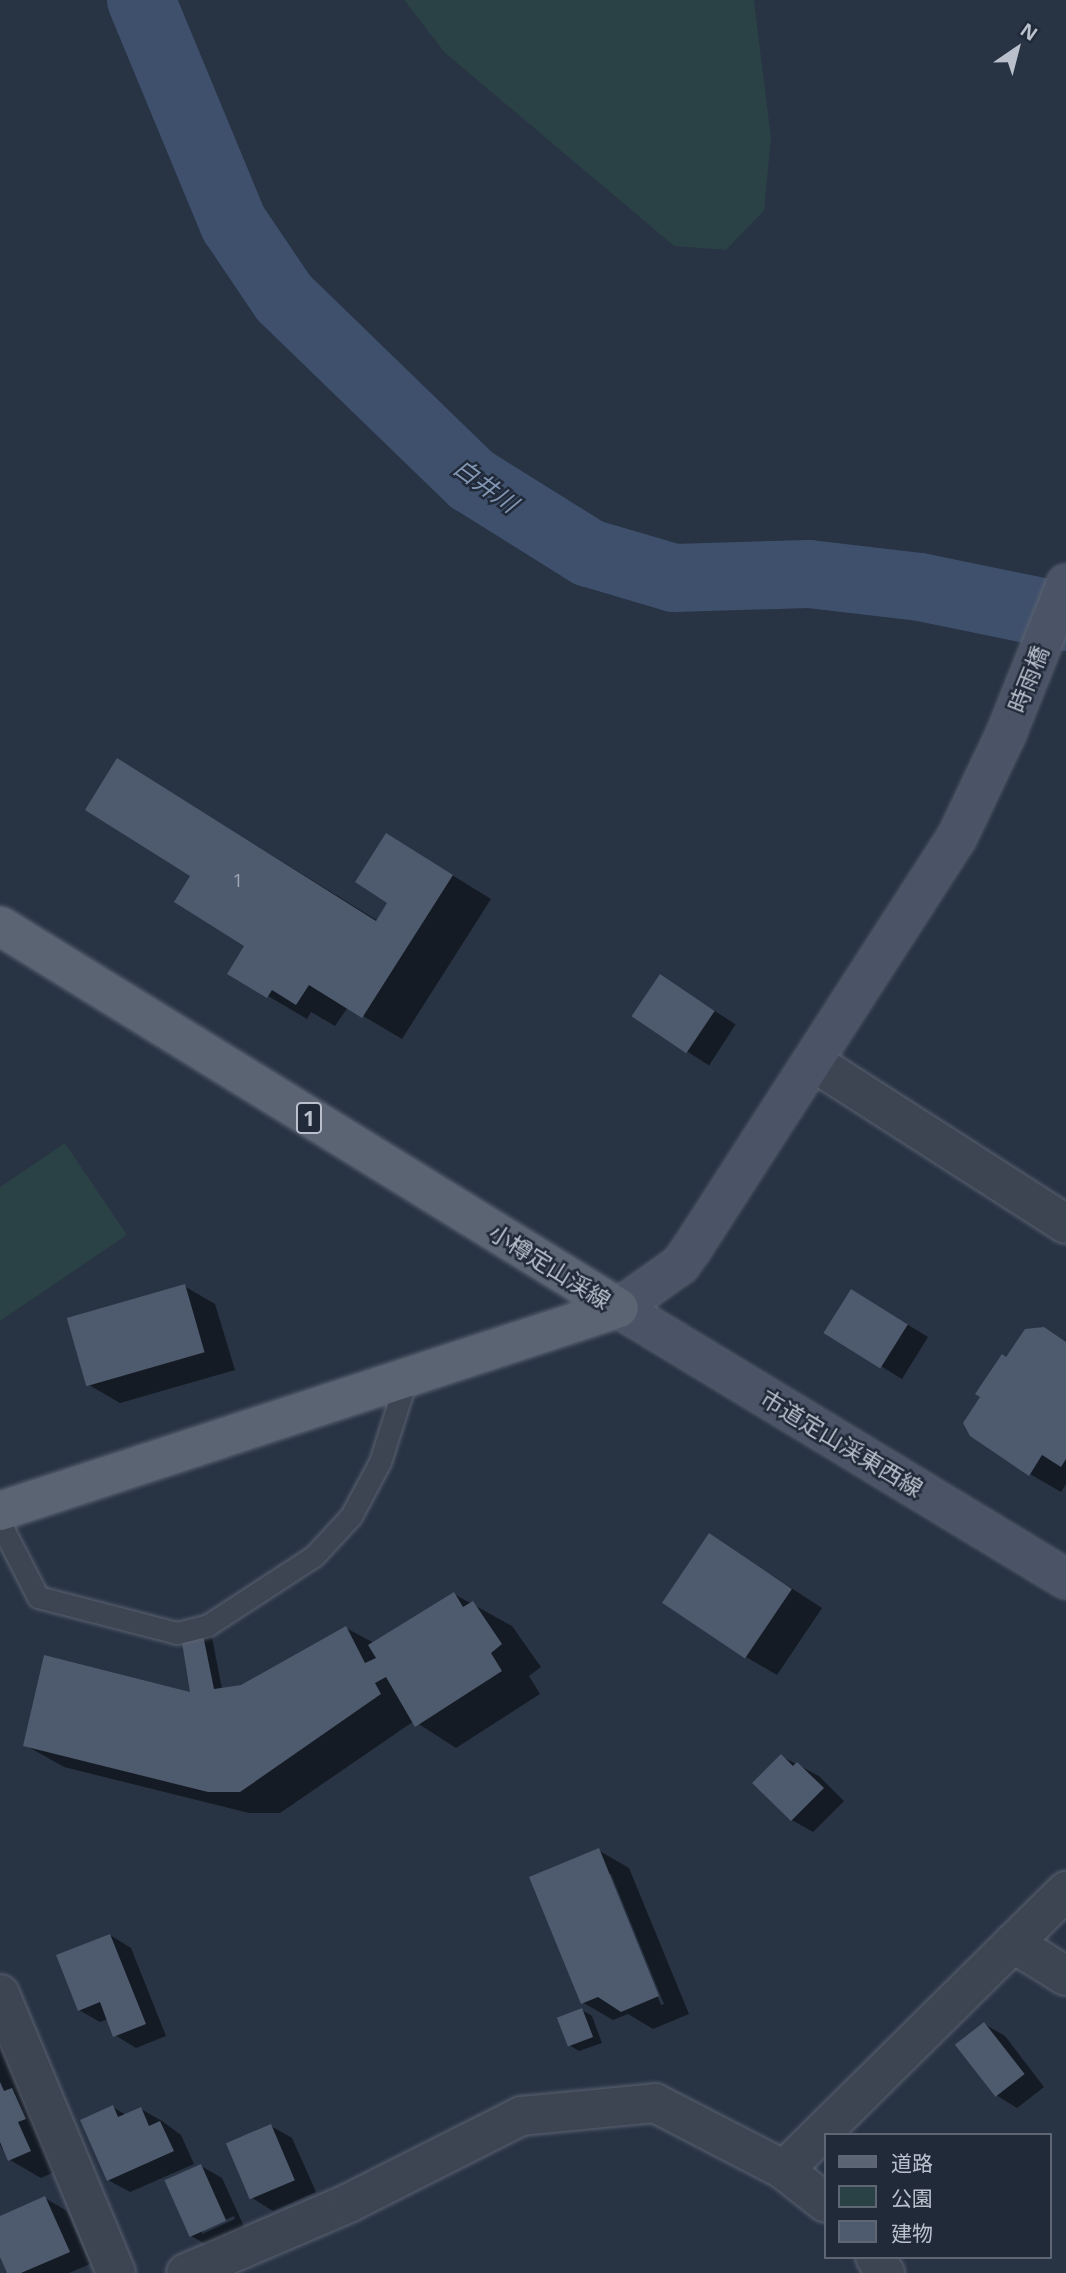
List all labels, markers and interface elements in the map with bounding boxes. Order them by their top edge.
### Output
north arrow [982,14,1052,84]
text: N [1015,17,1043,47]
water label: 白井川 [448,452,524,518]
street label: 時雨橋 [1002,642,1054,716]
house number: 1 [233,870,243,892]
road number: 1 [295,1100,323,1136]
street label: 小樽定山渓線 [484,1218,616,1314]
street label: 市道定山渓東西線 [756,1384,928,1502]
legend [824,2133,1052,2259]
text: 道路 [891,2149,933,2177]
text: 公園 [891,2184,933,2212]
text: 建物 [891,2219,933,2247]

